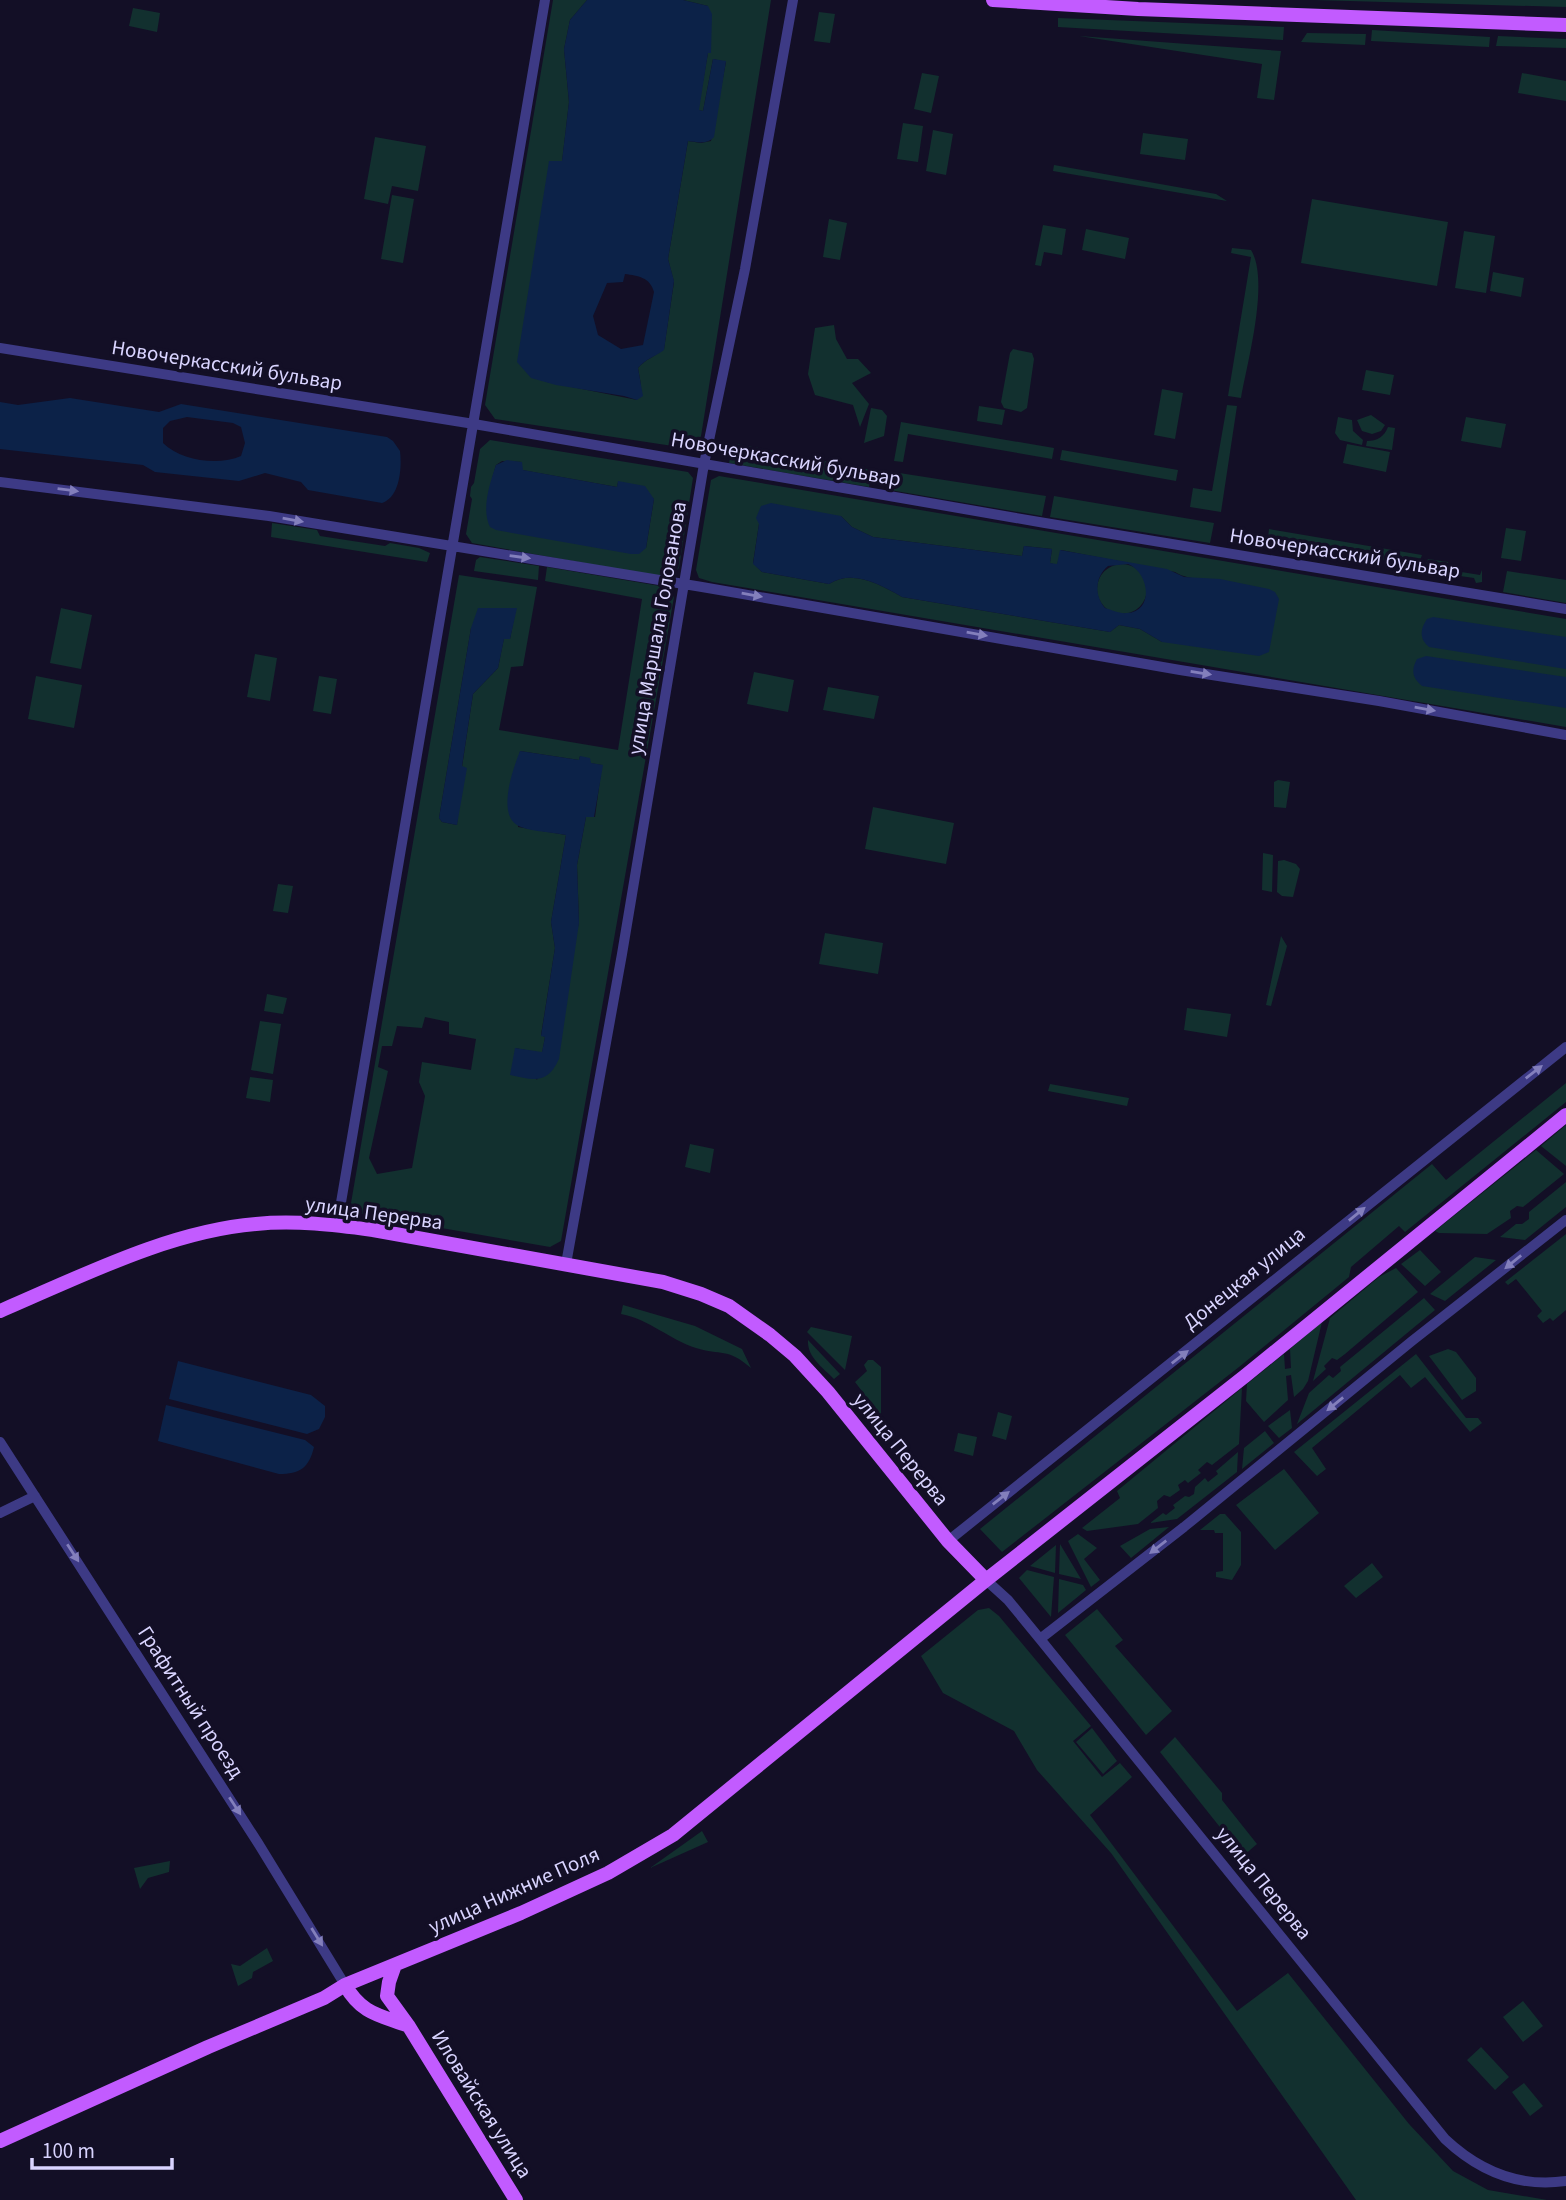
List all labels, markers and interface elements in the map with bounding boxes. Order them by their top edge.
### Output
street label: Новочеркасский бульвар [110,332,344,398]
street label: Новочеркасский бульвар [669,424,903,494]
one-way arrow [57,484,79,495]
street label: улица Маршала Голованова [620,499,694,757]
one-way arrow [282,515,304,526]
street label: Новочеркасский бульвар [1228,520,1462,586]
one-way arrow [509,552,531,563]
one-way arrow [741,590,763,601]
one-way arrow [966,629,988,640]
one-way arrow [1190,668,1212,679]
one-way arrow [1414,704,1436,715]
one-way arrow [1525,1064,1543,1079]
street label: улица Перерва [303,1189,445,1237]
one-way arrow [1348,1207,1366,1222]
street label: Донецкая улица [1176,1219,1312,1337]
one-way arrow [1504,1255,1522,1270]
one-way arrow [1170,1349,1188,1364]
street label: улица Перерва [846,1386,956,1512]
one-way arrow [1326,1396,1344,1412]
one-way arrow [992,1491,1010,1506]
one-way arrow [1149,1540,1167,1554]
one-way arrow [66,1543,79,1562]
street label: Графитный проезд [131,1620,251,1784]
one-way arrow [228,1797,241,1816]
street label: улица Перерва [1209,1820,1319,1946]
street label: улица Нижние Поля [424,1839,604,1941]
one-way arrow [311,1927,324,1947]
street label: Иловайская улица [424,2024,540,2184]
scale bar [32,2126,172,2170]
text: 100 m [42,2136,95,2166]

